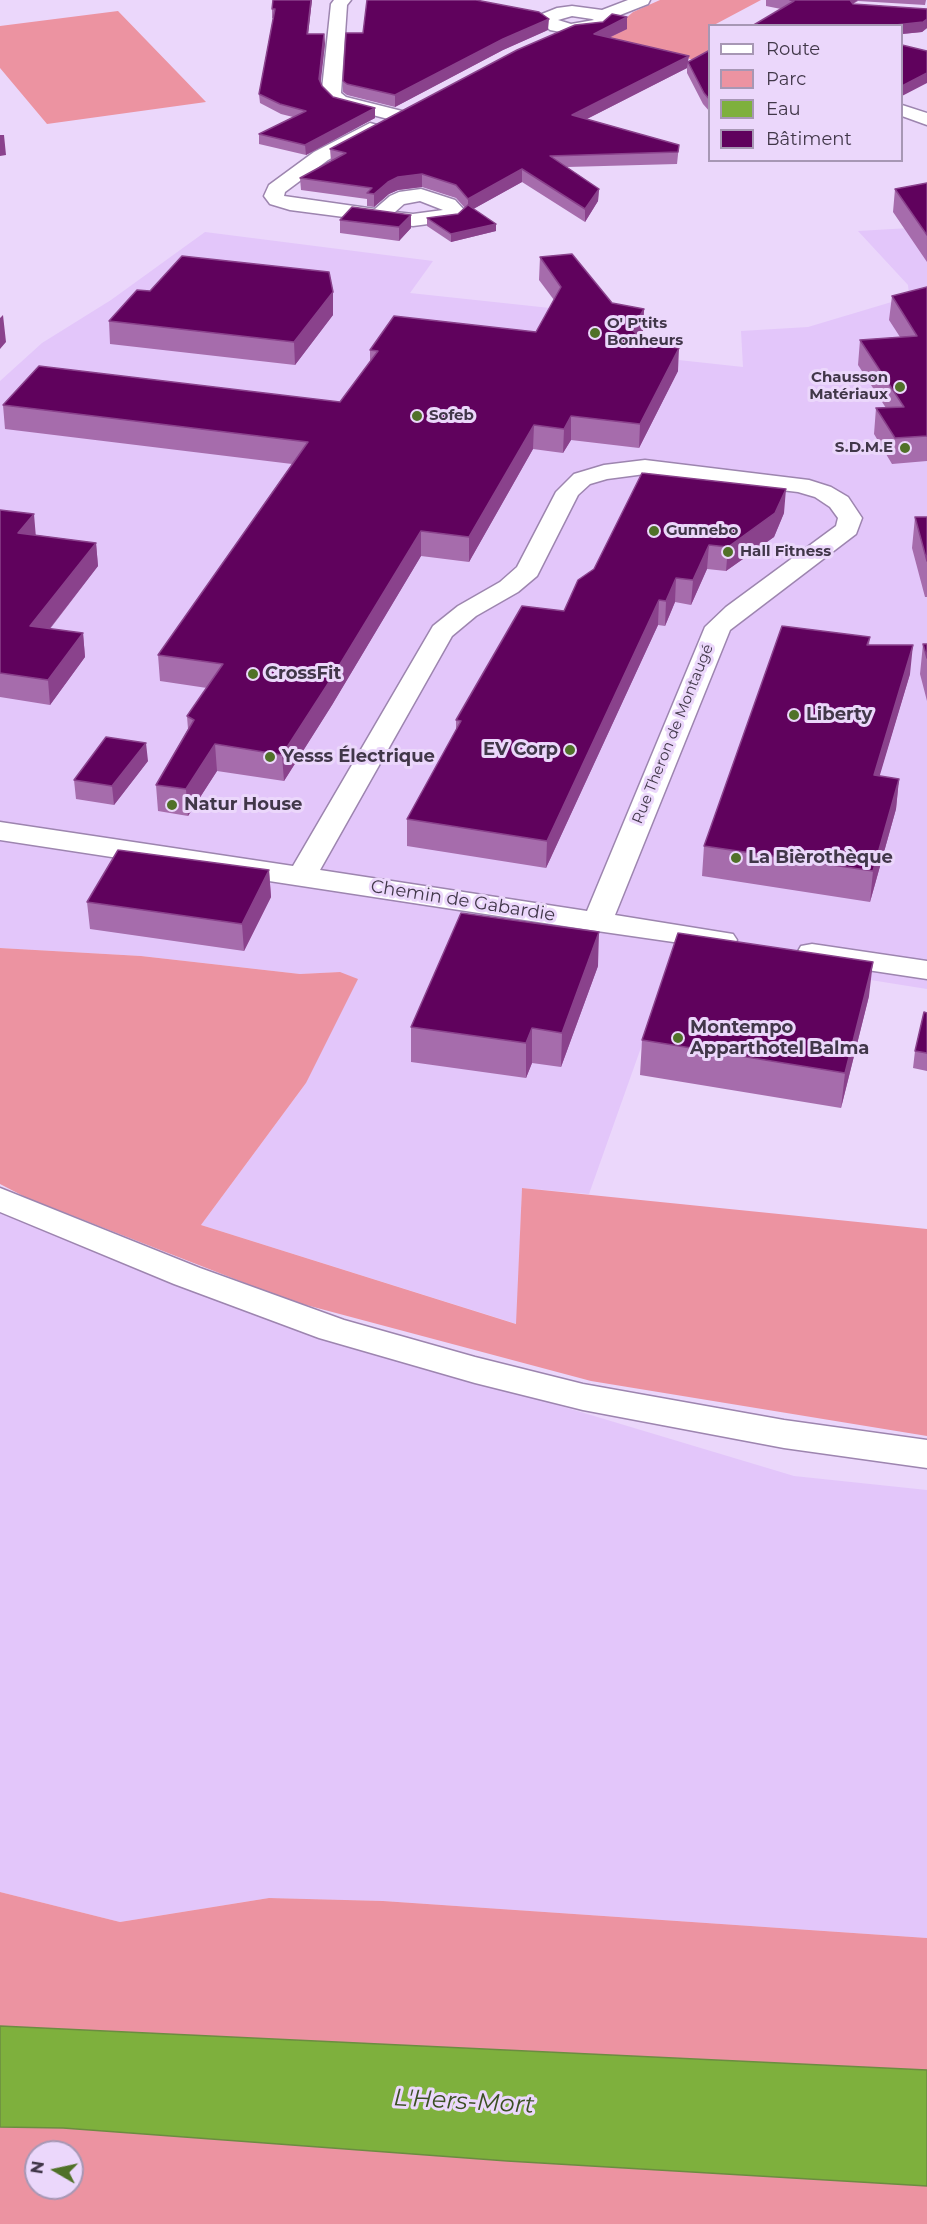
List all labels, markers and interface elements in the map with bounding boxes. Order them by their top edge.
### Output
legend [708,24,903,162]
text: Route [766,38,820,60]
text: Parc [766,68,806,90]
text: Eau [766,98,801,120]
text: Bâtiment [766,128,852,150]
place label: O' P'tits Bonheurs [607,315,683,350]
marker: O' P'tits Bonheurs [588,326,602,340]
place label: Chausson Matériaux [809,369,888,404]
marker: Chausson Matériaux [893,380,907,394]
place label: Sofeb [429,407,474,425]
marker: Sofeb [410,409,424,423]
place label: S.D.M.E [835,439,893,457]
marker: S.D.M.E [898,441,912,455]
place label: Gunnebo [666,522,738,540]
marker: Gunnebo [647,524,661,538]
place label: Hall Fitness [740,543,831,561]
marker: Hall Fitness [721,545,735,559]
street label: Rue Theron de Montaugé [629,642,717,826]
place label: CrossFit [265,663,341,685]
marker: CrossFit [246,667,260,681]
place label: Liberty [806,704,872,726]
marker: Liberty [787,708,801,722]
place label: EV Corp [483,739,558,761]
marker: EV Corp [563,743,577,757]
place label: Yesss Électrique [282,746,435,768]
marker: Yesss Électrique [263,750,277,764]
place label: Natur House [184,794,302,816]
marker: Natur House [165,798,179,812]
place label: La Bièrothèque [748,847,893,869]
marker: La Bièrothèque [729,851,743,865]
street label: Chemin de Gabardie [369,876,557,926]
place label: Montempo Apparthotel Balma [690,1017,869,1060]
marker: Montempo Apparthotel Balma [671,1031,685,1045]
water label: L'Hers-Mort [393,2084,535,2120]
north arrow [24,2140,84,2200]
text: N [27,2160,48,2175]

